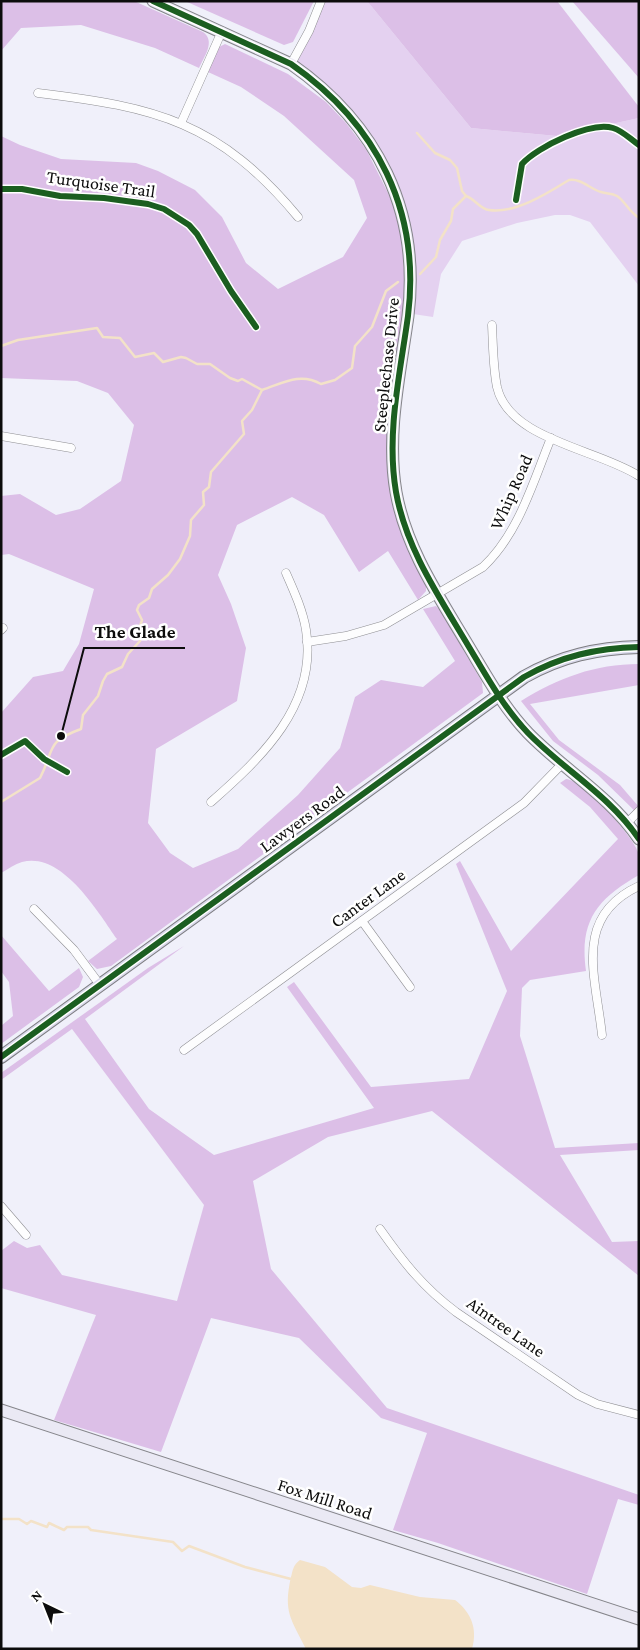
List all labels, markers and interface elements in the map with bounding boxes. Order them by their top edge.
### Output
street label: Turquoise Trail [45,166,157,202]
street label: Steeplechase Drive [369,297,403,433]
street label: Whip Road [486,451,537,533]
callout: The Glade [84,614,185,648]
text: The Glade [94,621,176,642]
street label: Lawyers Road [256,781,349,856]
street label: Canter Lane [327,864,409,932]
street label: Aintree Lane [463,1293,549,1361]
street label: Fox Mill Road [275,1474,375,1524]
north arrow [20,1580,70,1630]
text: N [27,1586,45,1605]

